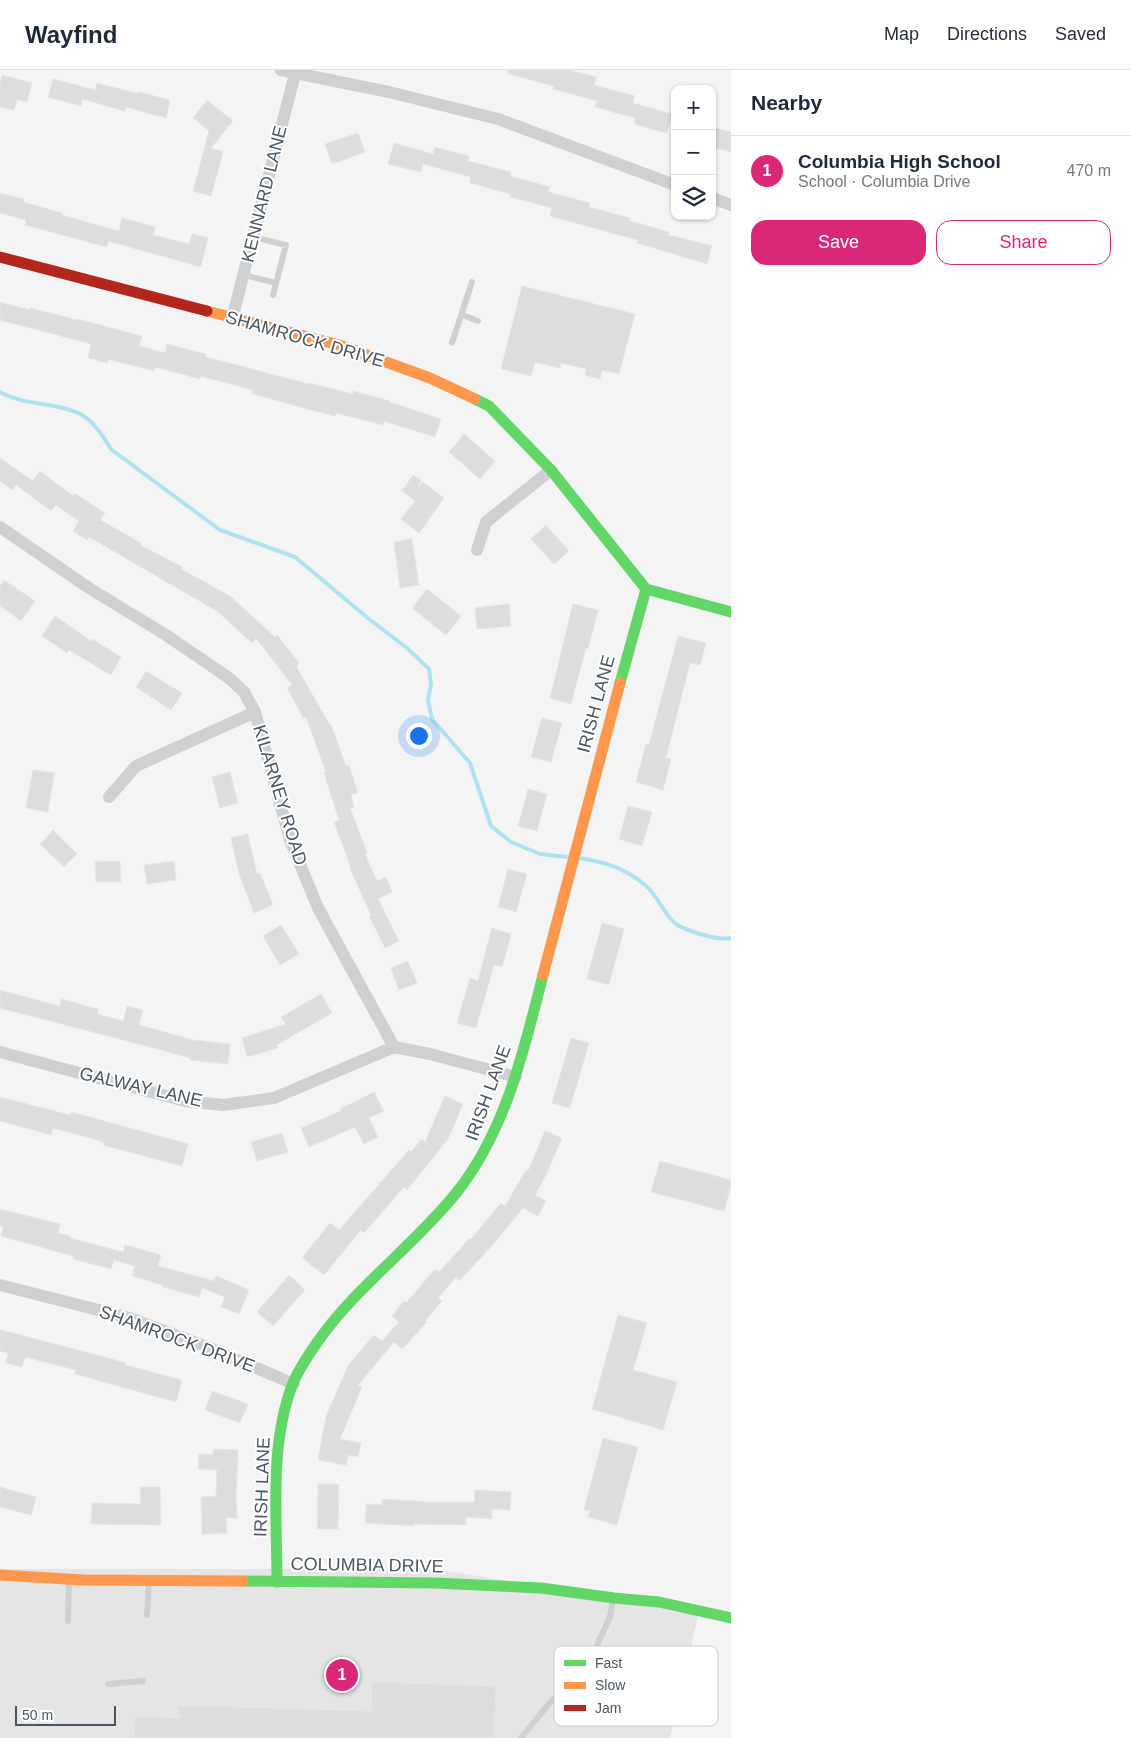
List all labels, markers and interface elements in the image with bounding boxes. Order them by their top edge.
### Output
text: Wayfind [25,21,117,48]
text: Map [884,24,919,44]
text: Directions [947,24,1027,44]
text: Saved [1055,24,1106,44]
map controls [671,85,716,220]
button: + [671,85,716,130]
text: Nearby [751,91,822,114]
street label: KENNARD LANE [237,124,291,264]
button: − [671,130,716,175]
text: Columbia High School [798,151,1001,172]
text: 1 [763,162,771,179]
text: 470 m [1067,162,1111,179]
text: School · Columbia Drive [798,173,971,190]
button: layers [671,175,716,220]
button: Save [751,220,926,265]
button: Share [936,220,1111,265]
street label: SHAMROCK DRIVE [223,307,387,371]
street label: IRISH LANE [573,653,619,755]
street label: KILARNEY ROAD [249,722,311,868]
your location [406,723,432,749]
street label: IRISH LANE [461,1043,515,1143]
street label: GALWAY LANE [78,1063,204,1111]
street label: SHAMROCK DRIVE [97,1302,257,1376]
street label: IRISH LANE [250,1437,274,1537]
street label: COLUMBIA DRIVE [290,1554,444,1576]
legend [554,1646,718,1726]
text: Fast [595,1655,622,1671]
pin: 1 [326,1656,358,1694]
text: Slow [595,1677,626,1693]
text: Jam [595,1700,621,1716]
scale bar [15,1703,116,1726]
text: 50 m [22,1707,53,1723]

